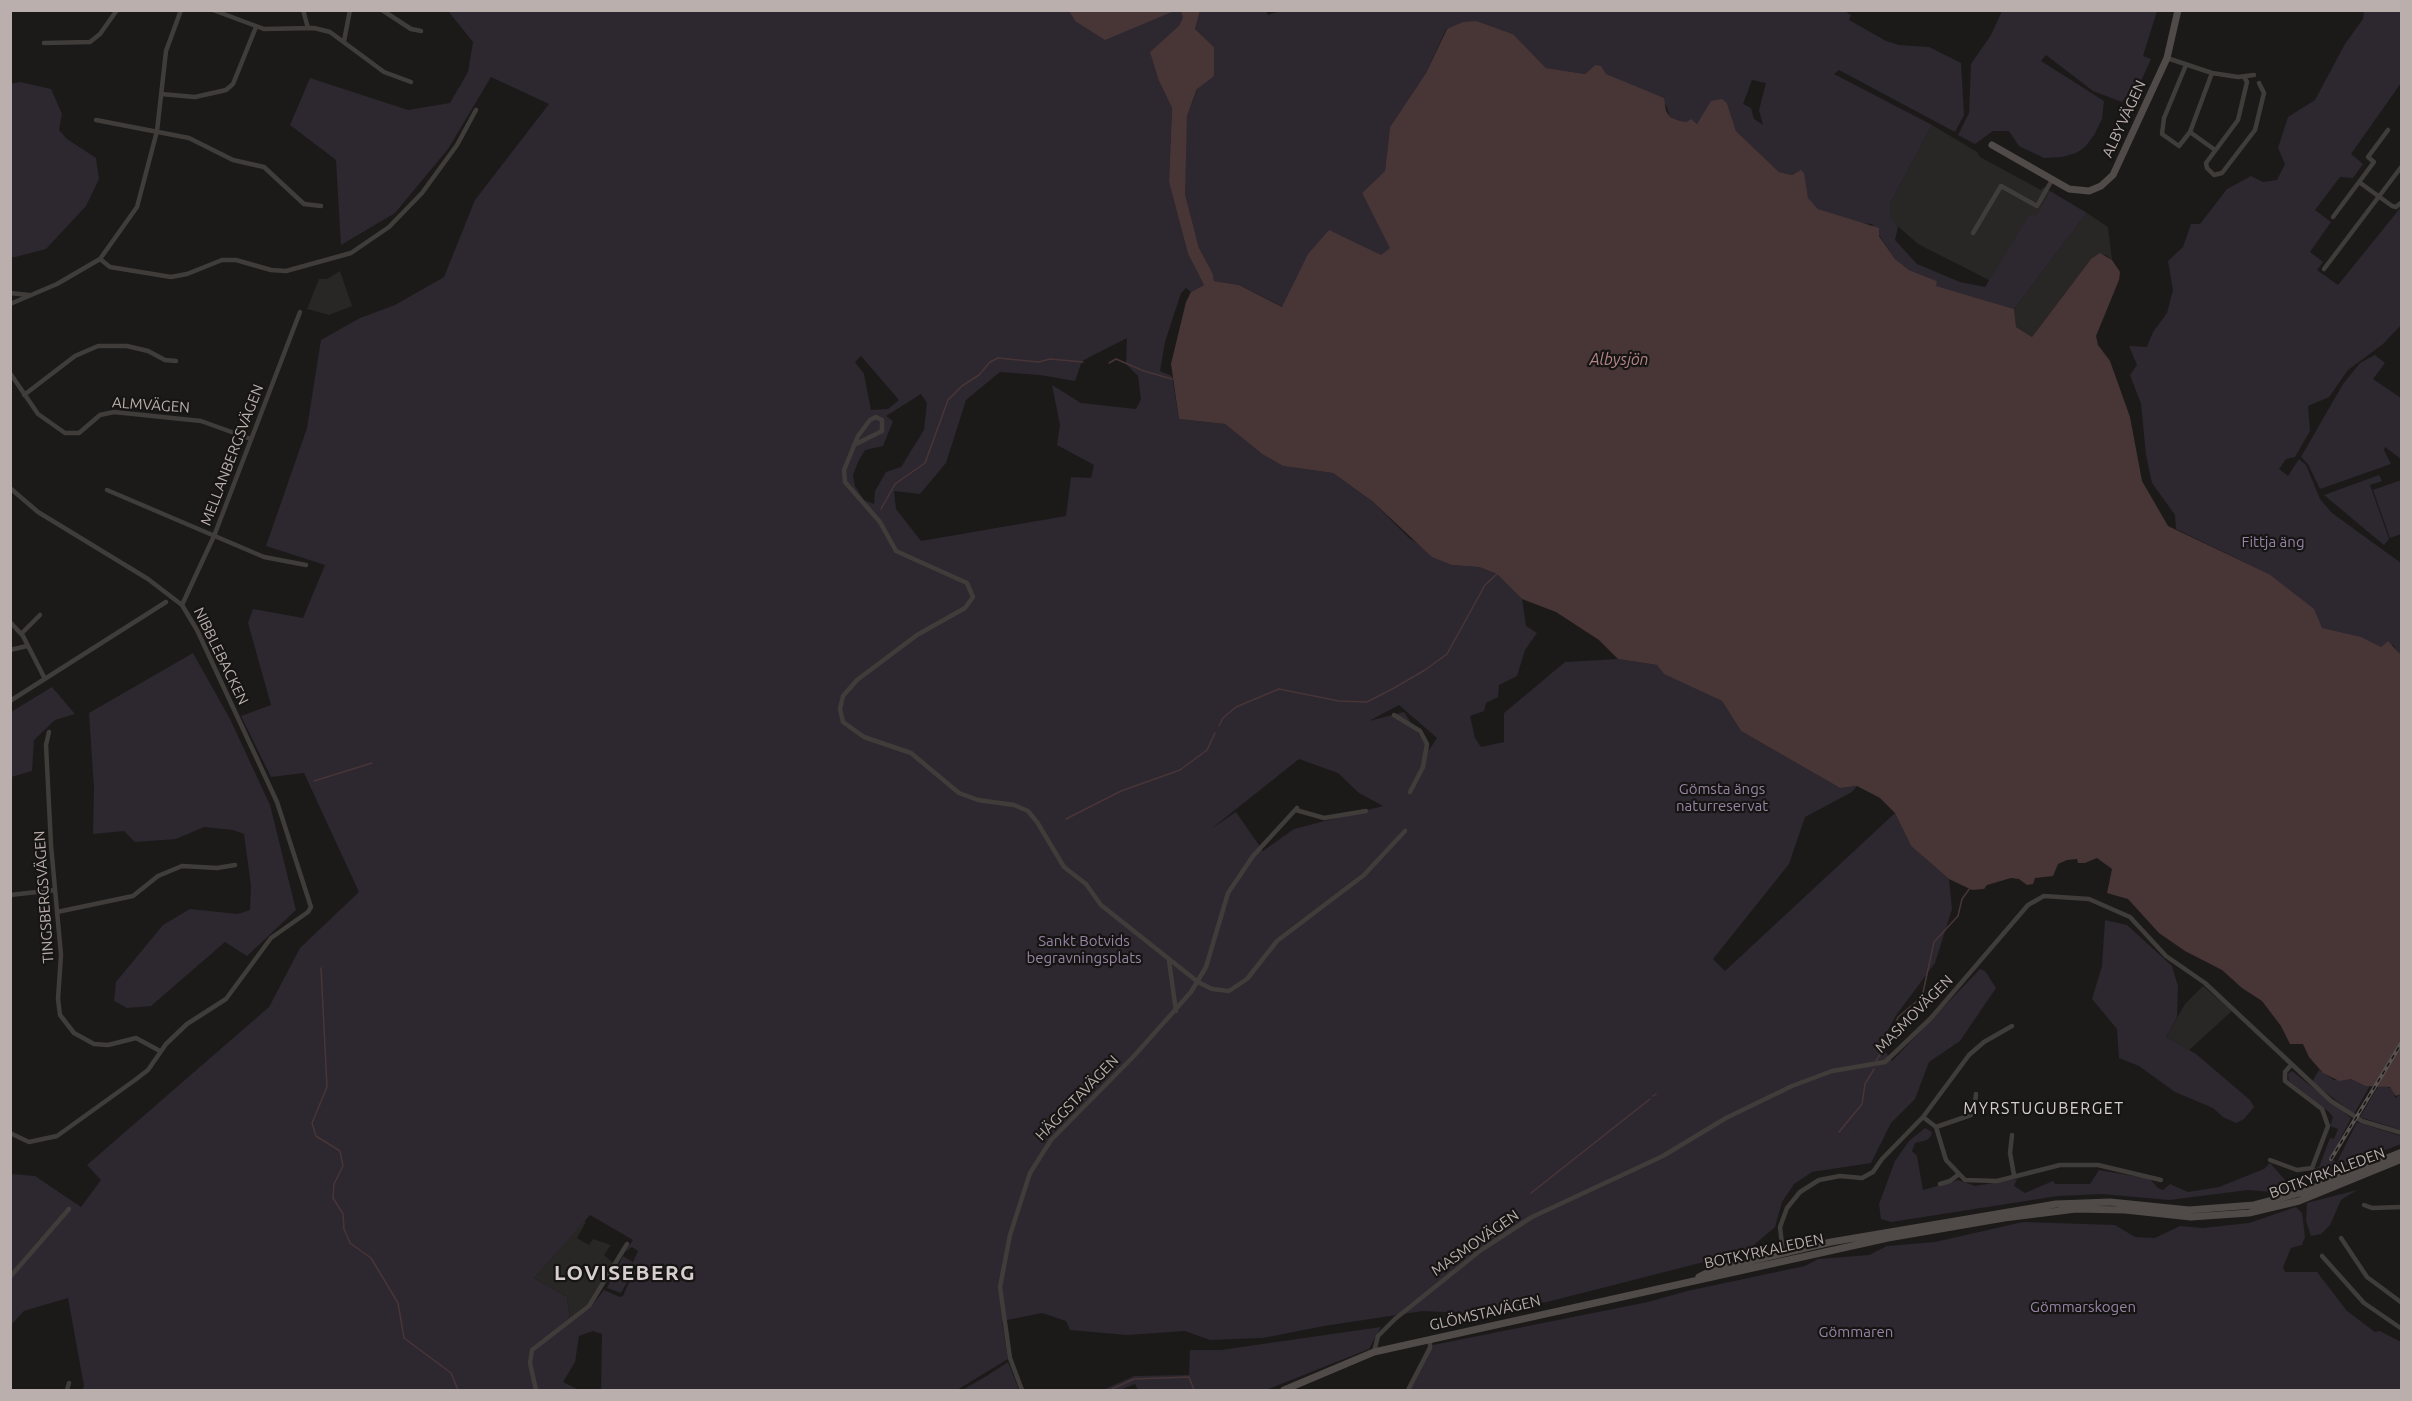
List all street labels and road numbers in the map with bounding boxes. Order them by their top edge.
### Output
street label: ALBYVÄGEN [2098,77,2150,161]
street label: MELLANBERGSVÄGEN [197,382,267,528]
street label: ALMVÄGEN [112,393,190,417]
street label: NIBBLEBACKEN [190,604,252,708]
street label: TINGSBERGSVÄGEN [30,830,58,964]
street label: MASMOVÄGEN [1871,971,1957,1057]
street label: HÄGGSTAVÄGEN [1032,1052,1122,1144]
street label: BOTKYRKALEDEN [2267,1144,2387,1202]
street label: MASMOVÄGEN [1428,1206,1522,1280]
street label: BOTKYRKALEDEN [1703,1230,1825,1272]
street label: GLÖMSTAVÄGEN [1428,1291,1542,1335]

